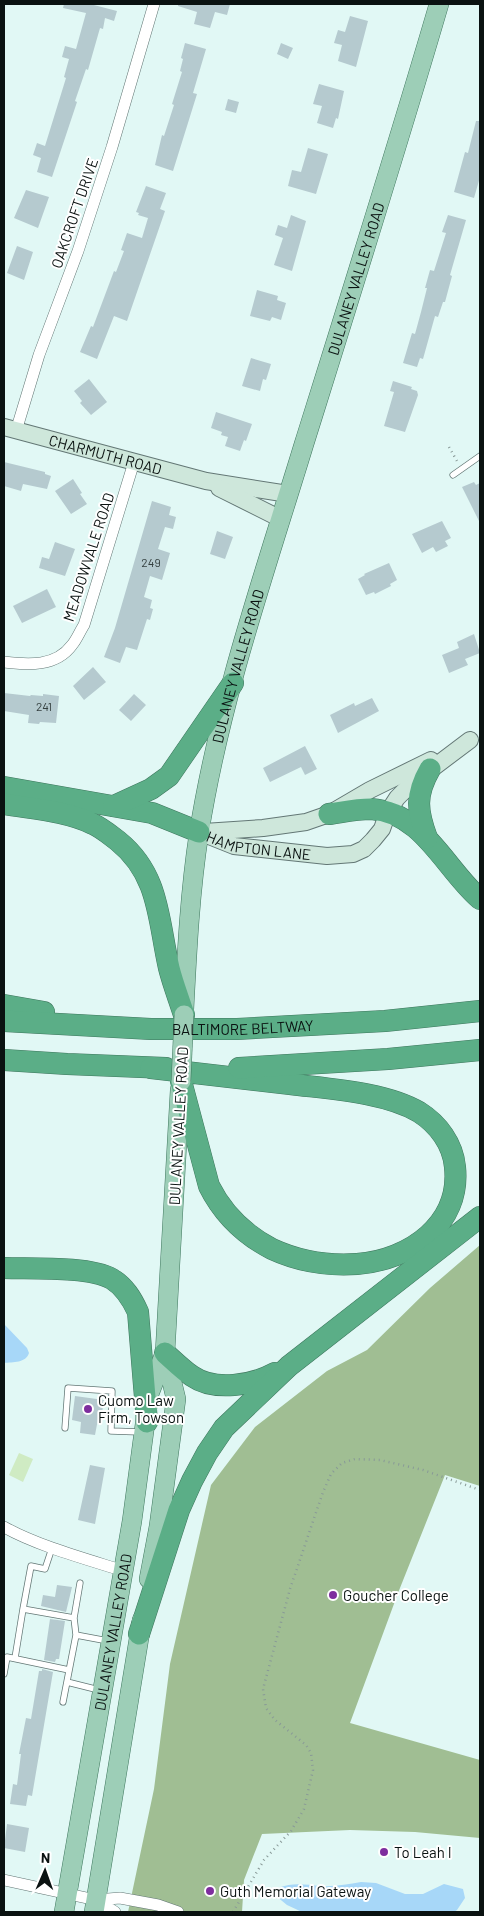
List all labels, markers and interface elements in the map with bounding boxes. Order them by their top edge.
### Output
street label: OAKCROFT DRIVE [47,156,101,270]
street label: DULANEY VALLEY ROAD [323,200,388,357]
street label: CHARMUTH ROAD [47,430,164,478]
street label: MEADOWVALE ROAD [59,490,117,624]
house number: 249 [141,555,161,569]
street label: DULANEY VALLEY ROAD [208,587,267,745]
house number: 241 [36,699,52,713]
street label: HAMPTON LANE [204,827,312,863]
street label: BALTIMORE BELTWAY [172,1016,314,1038]
street label: DULANEY VALLEY ROAD [165,1046,191,1206]
place label: Cuomo Law Firm, Towson [98,1391,184,1426]
marker: Cuomo Law Firm, Towson [82,1403,94,1415]
street label: DULANEY VALLEY ROAD [90,1552,135,1712]
place label: Goucher College [343,1586,449,1604]
marker: Goucher College [327,1589,339,1601]
place label: To Leah I [394,1843,452,1861]
north arrow [20,1846,70,1896]
marker: To Leah I [378,1846,390,1858]
text: N [41,1849,50,1866]
place label: Guth Memorial Gateway [220,1882,371,1900]
marker: Guth Memorial Gateway [204,1885,216,1897]

